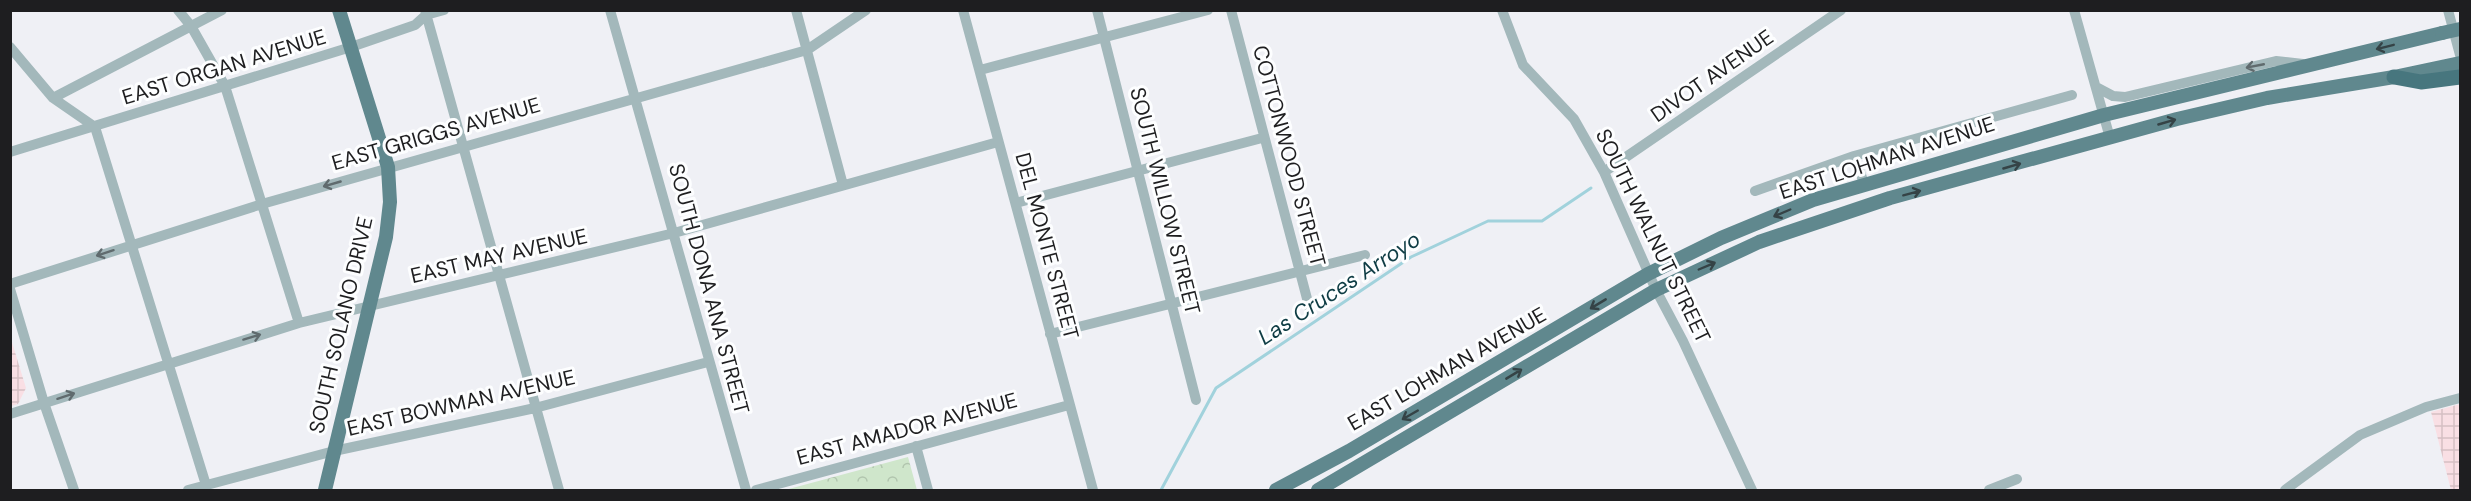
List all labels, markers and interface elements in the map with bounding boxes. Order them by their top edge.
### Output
street label: EAST ORGAN AVENUE [119,23,329,111]
street label: DIVOT AVENUE [1645,23,1779,129]
one-way arrow [2376,41,2395,53]
street label: COTTONWOOD STREET [1246,42,1332,270]
one-way arrow [2245,61,2265,72]
street label: SOUTH WILLOW STREET [1123,85,1207,318]
street label: EAST GRIGGS AVENUE [328,91,544,177]
street label: EAST LOHMAN AVENUE [1776,110,1998,206]
one-way arrow [2157,116,2176,127]
street label: SOUTH WALNUT STREET [1589,124,1717,348]
street label: DEL MONTE STREET [1009,150,1085,343]
one-way arrow [2002,160,2021,171]
street label: SOUTH DONA ANA STREET [662,161,756,418]
one-way arrow [323,179,342,190]
one-way arrow [1902,186,1921,198]
one-way arrow [1773,208,1791,219]
street label: SOUTH SOLANO DRIVE [302,214,380,436]
street label: EAST MAY AVENUE [408,222,590,290]
water label: Las Cruces Arroyo [1252,225,1426,351]
one-way arrow [96,248,115,259]
one-way arrow [1698,260,1716,271]
one-way arrow [1590,298,1607,310]
street label: EAST LOHMAN AVENUE [1343,301,1551,437]
one-way arrow [242,331,261,342]
street label: EAST BOWMAN AVENUE [344,363,578,443]
one-way arrow [1505,368,1522,380]
street label: EAST AMADOR AVENUE [794,386,1020,472]
one-way arrow [56,390,75,401]
one-way arrow [1401,409,1418,421]

